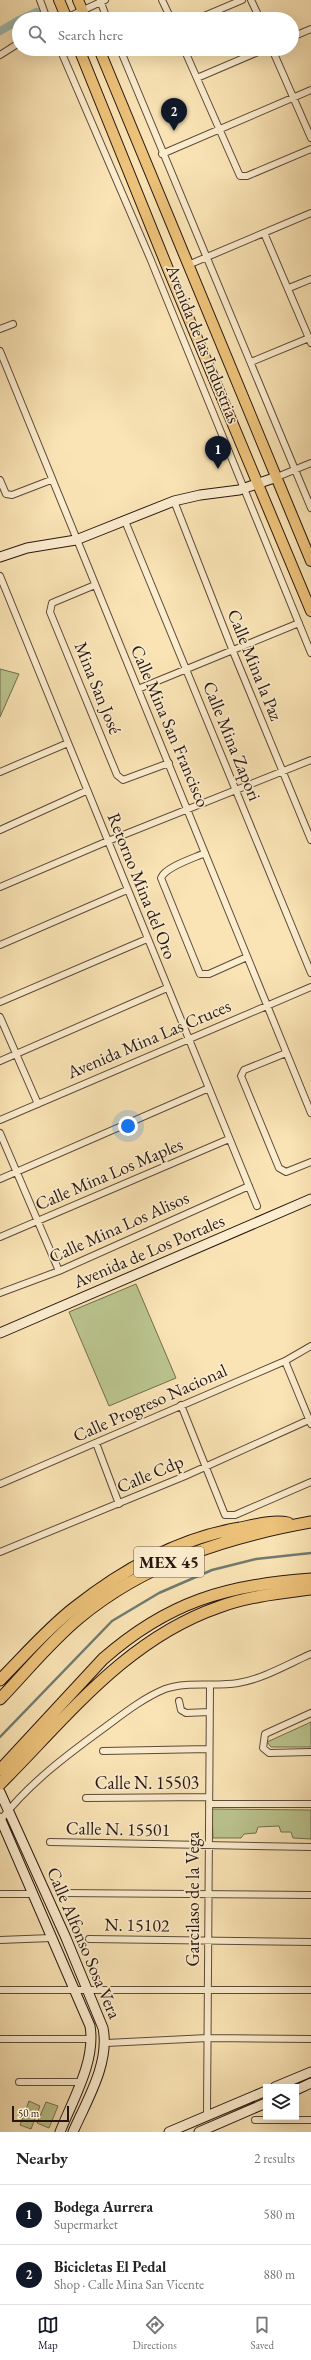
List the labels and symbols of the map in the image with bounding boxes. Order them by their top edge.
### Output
pin: 2 [161,98,187,131]
street label: Avenida de las Industrias [161,260,246,427]
pin: 1 [205,436,231,469]
street label: Calle Mina la Paz [223,606,288,724]
street label: Mina San José [70,638,127,737]
street label: Calle Mina San Francisco [126,641,215,811]
street label: Calle Mina Zapori [198,678,267,804]
street label: Retorno Mina del Oro [103,809,182,963]
street label: Avenida Mina Las Cruces [63,994,234,1084]
your location [118,1116,138,1136]
street label: Calle Mina Los Maples [31,1132,186,1215]
street label: Calle Mina Los Alisos [45,1185,192,1268]
street label: Avenida de Los Portales [69,1208,228,1293]
street label: Calle Progreso Nacional [69,1358,230,1447]
street label: Calle Cdp [113,1449,187,1498]
road number: MEX 45 [134,1547,204,1577]
street label: Calle N. 15503 [95,1771,199,1794]
street label: Calle N. 15501 [66,1816,170,1841]
street label: Garcilaso de la Vega [181,1831,204,1967]
street label: Calle Alfonso Sosa Vera [42,1864,127,2023]
street label: N. 15102 [104,1912,170,1937]
scale bar [12,2104,69,2123]

